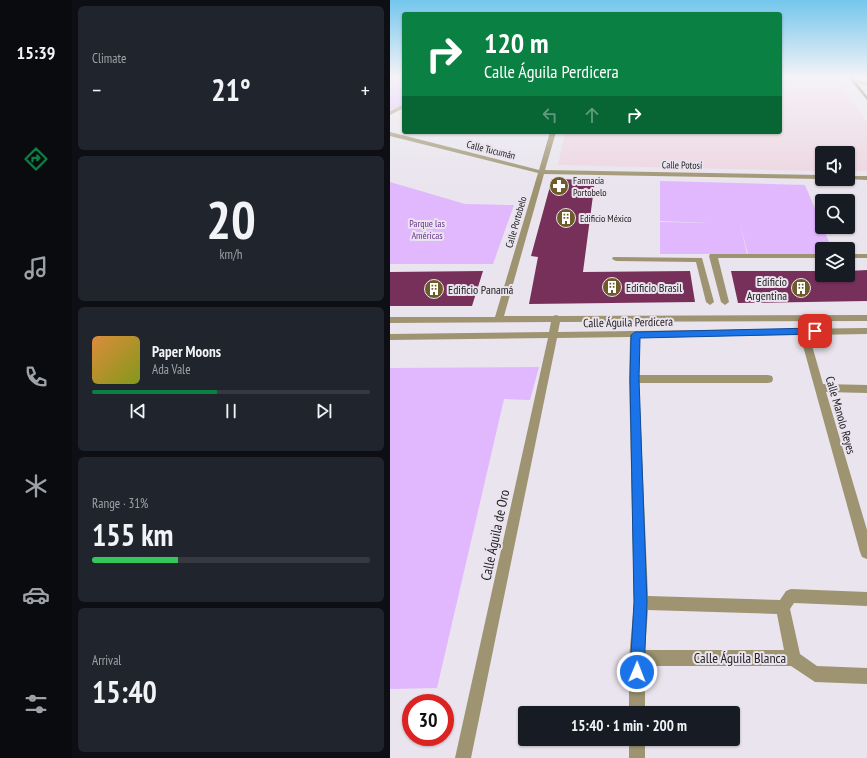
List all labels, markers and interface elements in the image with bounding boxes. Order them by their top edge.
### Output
text: 120 m [484,24,548,61]
icon: right [418,28,470,80]
text: 15:39 [17,41,55,64]
text: Climate [92,50,126,67]
text: Calle Águila Perdicera [484,60,619,83]
text: 21° [211,70,251,109]
text: − [92,76,101,104]
text: + [361,76,370,104]
icon: left [539,104,561,126]
icon: ahead [581,104,603,126]
icon: right [623,104,645,126]
street label: Calle Tucumán [465,138,517,162]
icon: directions [22,145,50,173]
map controls [815,146,855,282]
button: sound [815,146,855,186]
street label: Calle Potosí [662,158,703,172]
place label: Farmacia Portobelo [573,174,607,199]
pharmacy icon: Farmacia Portobelo [548,175,570,197]
text: 20 [206,186,256,253]
button: search [815,194,855,234]
street label: Calle Portobelo [502,195,530,249]
building icon: Edificio México [555,207,577,229]
place label: Edificio México [580,212,632,225]
park label: Parque las Américas [409,217,445,242]
button: layers [815,242,855,282]
text: km/h [219,246,243,263]
icon: music [22,254,50,282]
place label: Edificio Argentina [747,274,787,303]
building icon: Edificio Brasil [601,276,623,298]
building icon: Edificio Argentina [790,277,812,299]
building icon: Edificio Panamá [423,278,445,300]
place label: Edificio Brasil [626,280,682,295]
place label: Edificio Panamá [448,282,514,297]
street label: Calle Águila Perdicera [583,314,673,330]
pin [798,314,832,348]
icon: arrive [804,320,826,342]
text: Paper Moons [152,342,221,361]
text: Ada Vale [152,361,191,378]
icon: phone [22,363,50,391]
street label: Calle Manolo Reyes [823,374,859,456]
icon: previous [127,400,149,422]
icon: pause [220,400,242,422]
icon: next [313,400,335,422]
icon: climate [22,472,50,500]
street label: Calle Águila de Oro [477,488,513,582]
text: Range · 31% [92,495,148,512]
text: 155 km [92,515,173,554]
icon: car [22,581,50,609]
street label: Calle Águila Blanca [694,649,786,667]
position arrow [616,651,658,693]
text: Arrival [92,652,121,669]
text: 15:40 [92,672,157,711]
icon: filters [22,690,50,718]
speed limit sign: 30 [402,694,454,746]
text: 15:40 · 1 min · 200 m [571,716,687,735]

